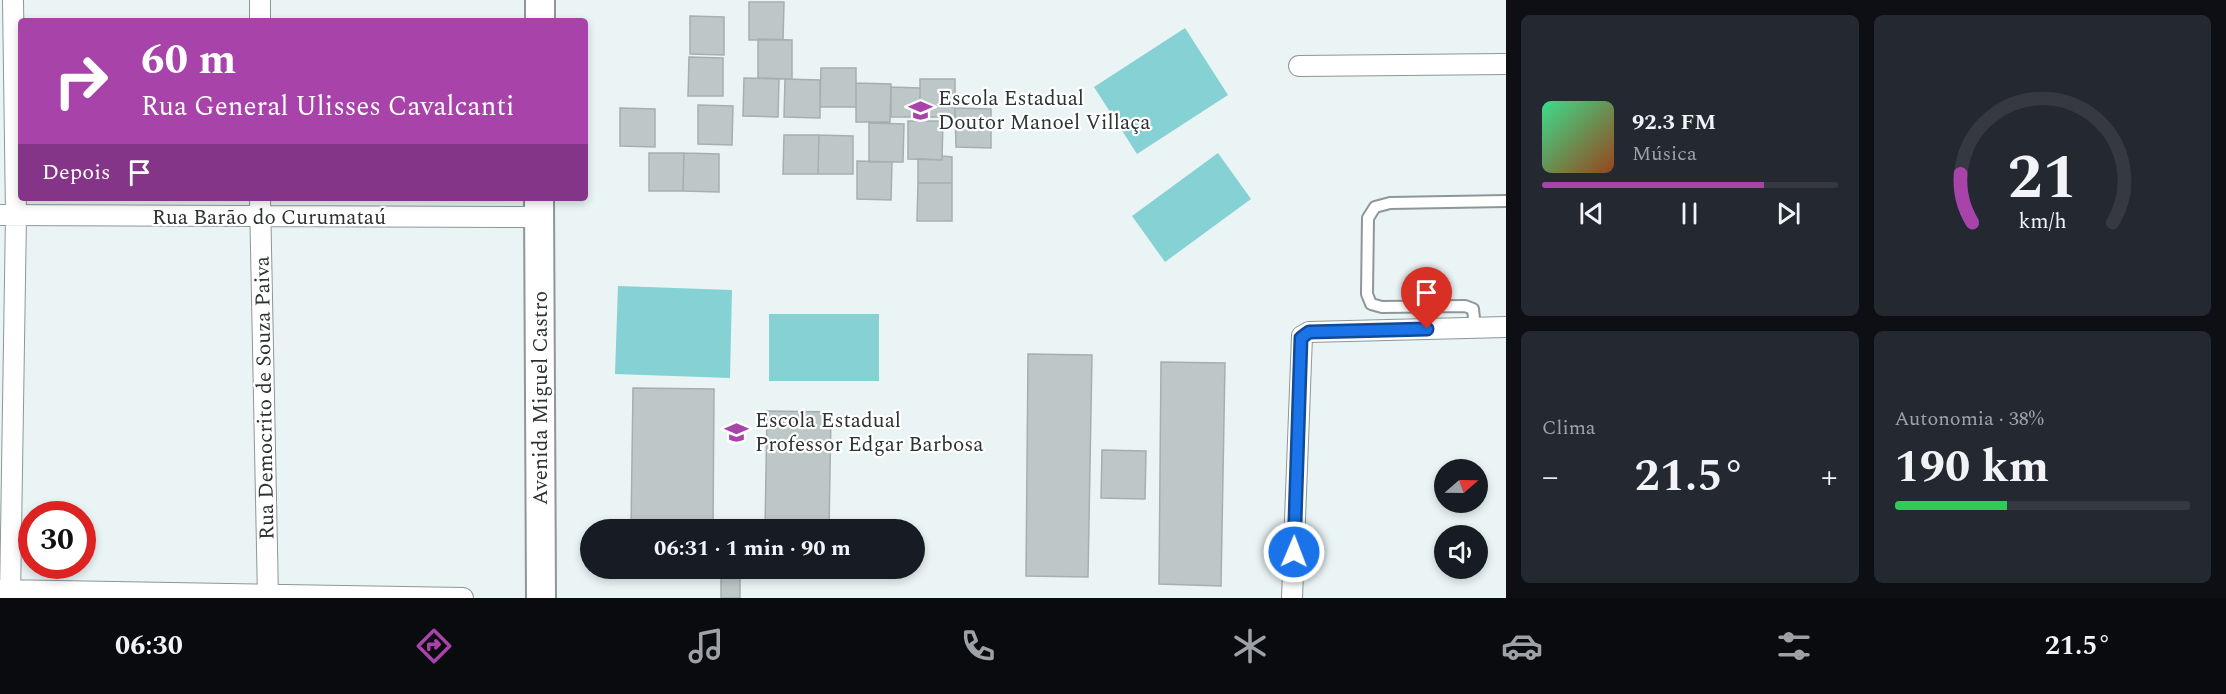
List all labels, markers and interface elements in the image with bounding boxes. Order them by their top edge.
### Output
text: 60 m [141,29,236,92]
icon: right [42,42,120,120]
place label: Escola Estadual Doutor Manoel Villaça [938,83,1151,139]
text: Rua General Ulisses Cavalcanti [141,86,514,128]
school or university icon: Escola Estadual Doutor Manoel Villaça [907,97,933,123]
text: 92.3 FM [1632,106,1716,139]
text: 21 [2007,131,2077,226]
text: Música [1632,139,1697,169]
text: Depois [42,156,111,189]
icon: arrive [123,156,156,189]
icon: previous [1575,197,1608,230]
icon: pause [1673,197,1706,230]
icon: next [1772,197,1805,230]
street label: Rua Barão do Curumataú [152,202,386,234]
text: km/h [2018,205,2066,238]
street label: Rua Democrito de Souza Paiva [247,255,283,540]
pin [1401,267,1452,329]
icon: arrive [1410,276,1443,309]
street label: Avenida Miguel Castro [525,291,557,505]
text: Autonomia · 38% [1895,404,2044,434]
place label: Escola Estadual Professor Edgar Barbosa [755,405,984,461]
text: Clima [1542,413,1596,443]
school or university icon: Escola Estadual Professor Edgar Barbosa [724,419,750,445]
text: 190 km [1895,433,2049,502]
text: 21.5° [1635,442,1745,511]
text: − [1542,452,1559,502]
text: + [1821,452,1837,502]
north arrow [1434,459,1488,513]
map controls [1434,459,1488,579]
speed limit sign: 30 [18,501,96,579]
position arrow [1262,520,1326,584]
button: sound [1434,525,1488,579]
text: 06:31 · 1 min · 90 m [654,532,851,565]
text: 06:30 [115,625,183,667]
icon: directions [413,625,455,667]
icon: music [685,625,727,667]
icon: phone [957,625,999,667]
icon: climate [1229,625,1271,667]
icon: car [1501,625,1543,667]
icon: filters [1773,625,1815,667]
text: 21.5° [2045,625,2111,667]

